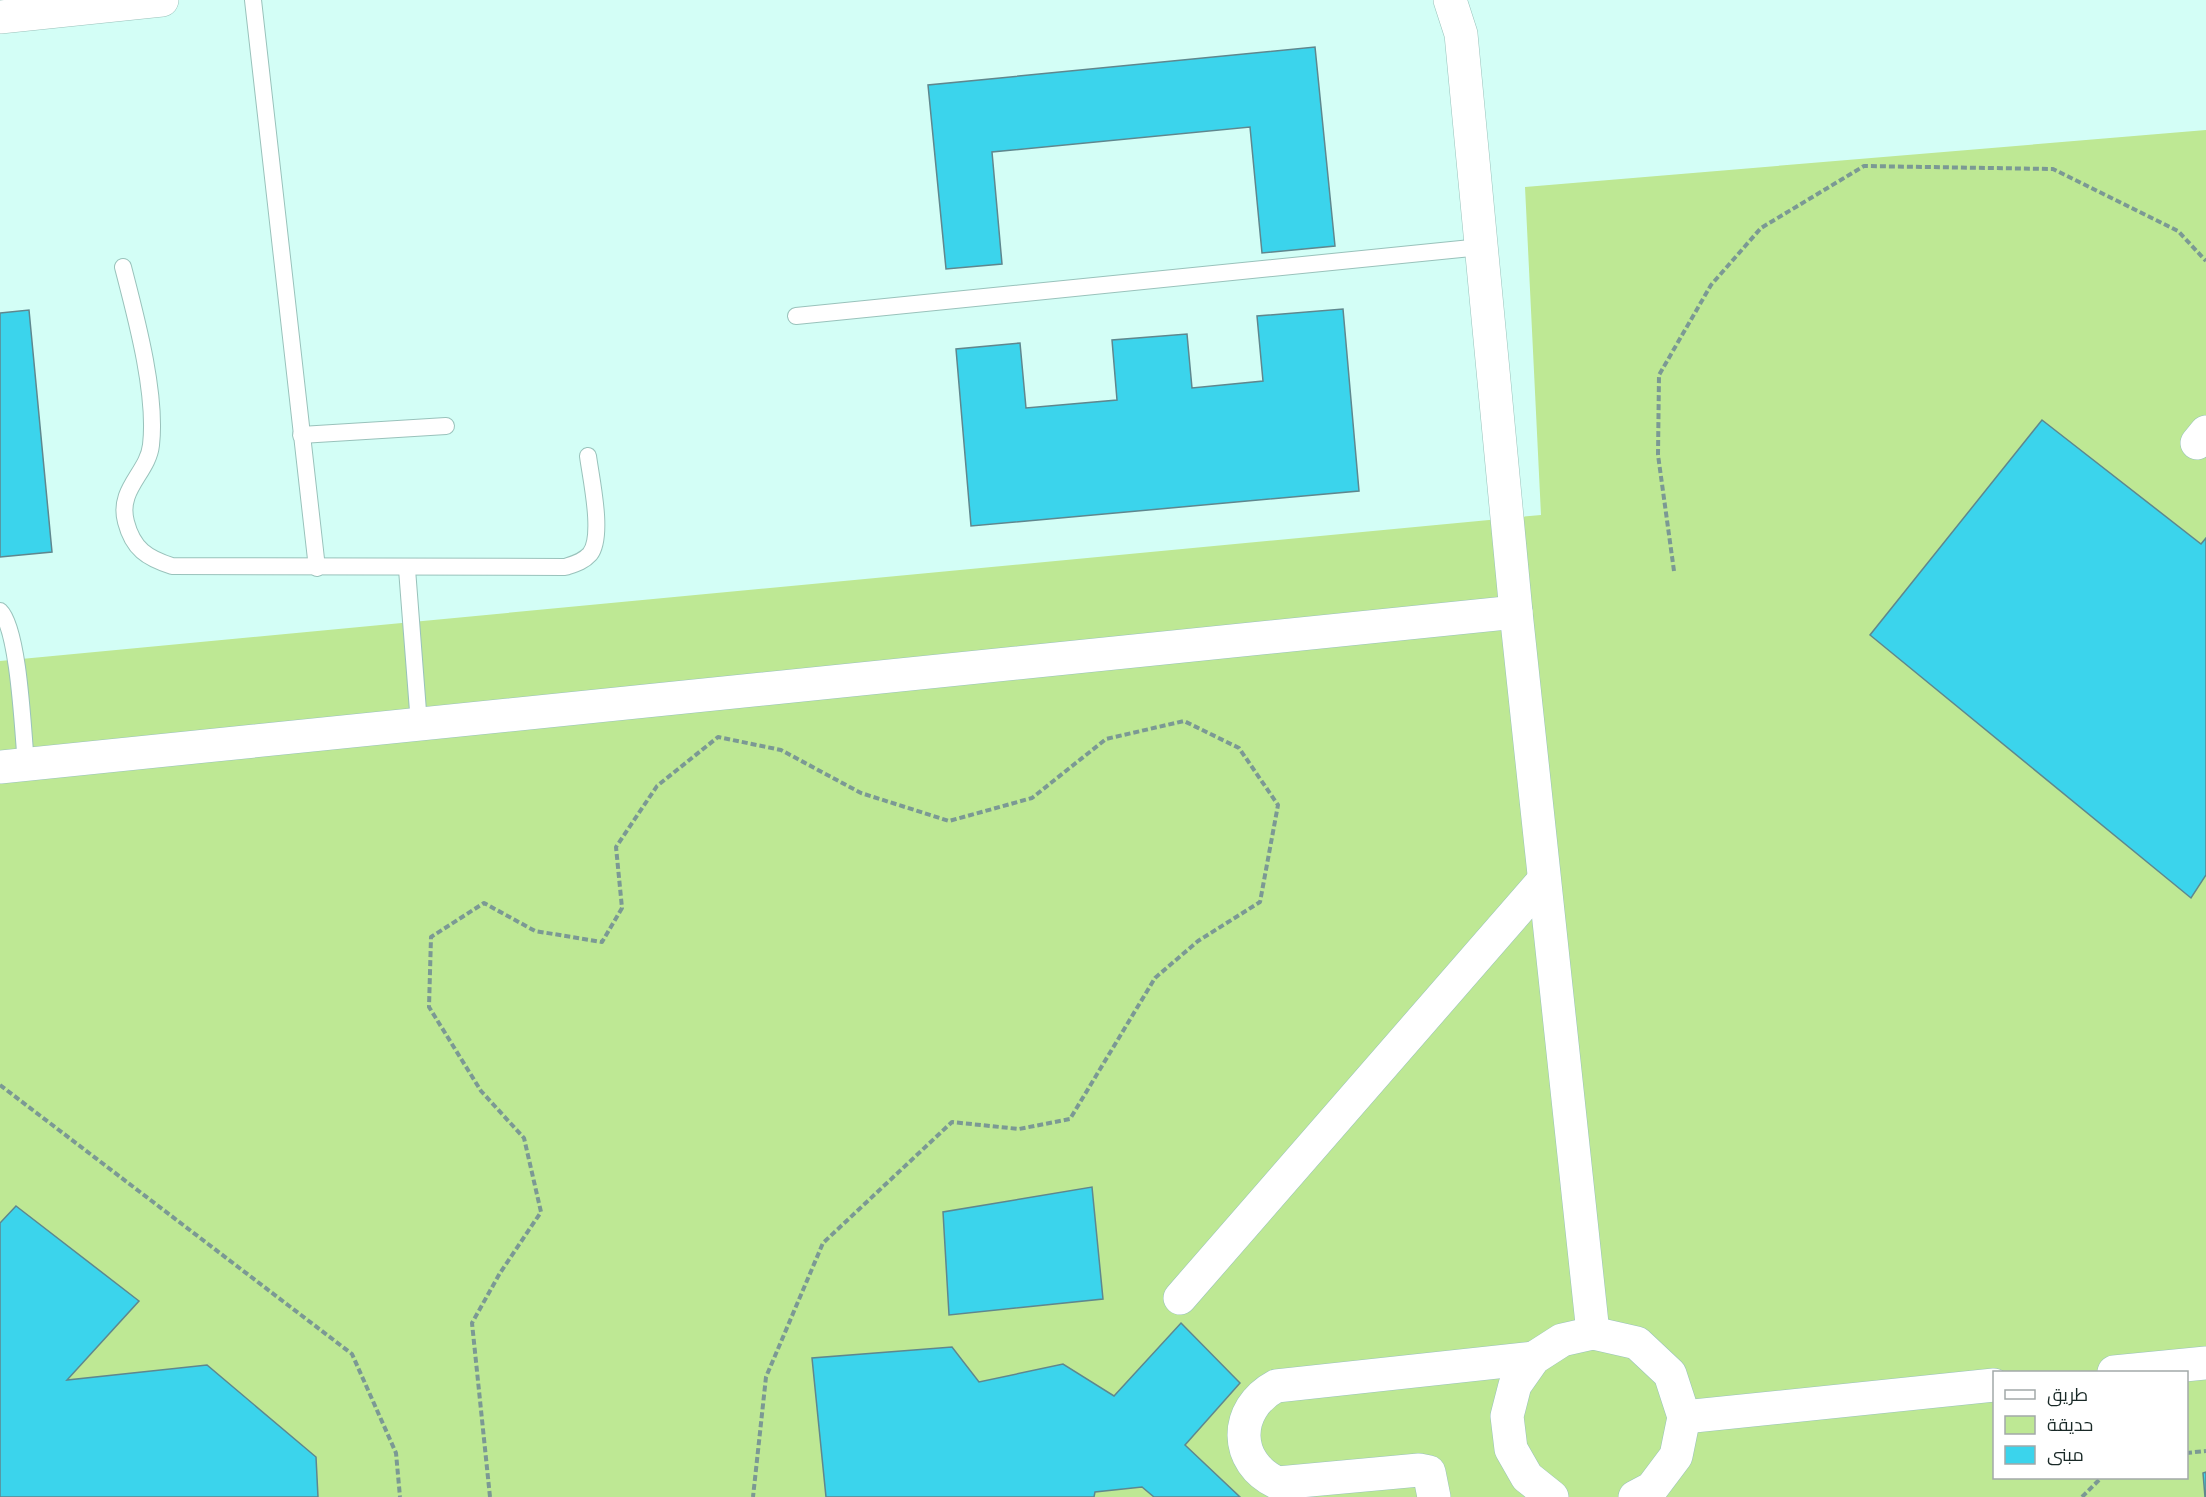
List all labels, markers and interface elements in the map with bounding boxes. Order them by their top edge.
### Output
legend [1993,1371,2188,1479]
text: طريق [2047,1384,2088,1407]
text: حديقة [2047,1414,2093,1436]
text: مبنى [2047,1444,2084,1466]

